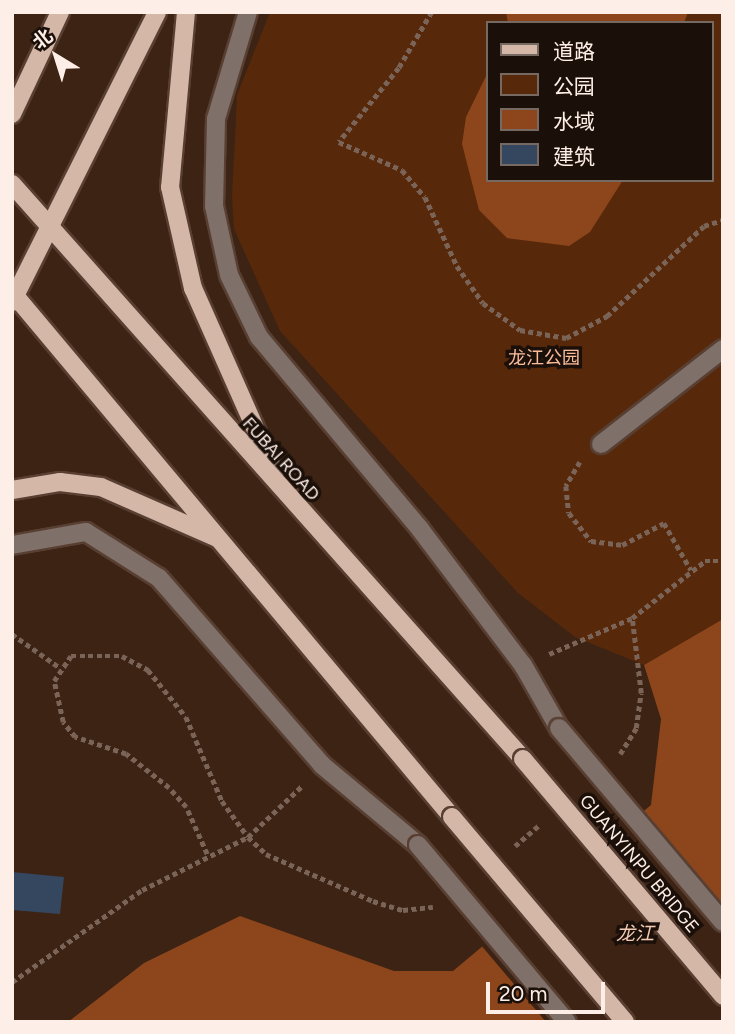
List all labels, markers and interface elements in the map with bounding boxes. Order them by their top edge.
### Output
north arrow [21,21,91,91]
legend [486,21,714,182]
text: 北 [28,24,57,54]
text: 道路 [553,39,595,64]
text: 公园 [553,74,595,99]
text: 水域 [553,109,595,134]
text: 建筑 [553,144,595,169]
park label: 龙江公园 [508,347,580,369]
street label: FUBAI ROAD [238,413,324,505]
street label: GUANYINPU BRIDGE [575,791,703,937]
water label: 龙江 [616,923,654,945]
scale bar [490,968,609,1012]
text: 20 m [499,981,547,1006]

